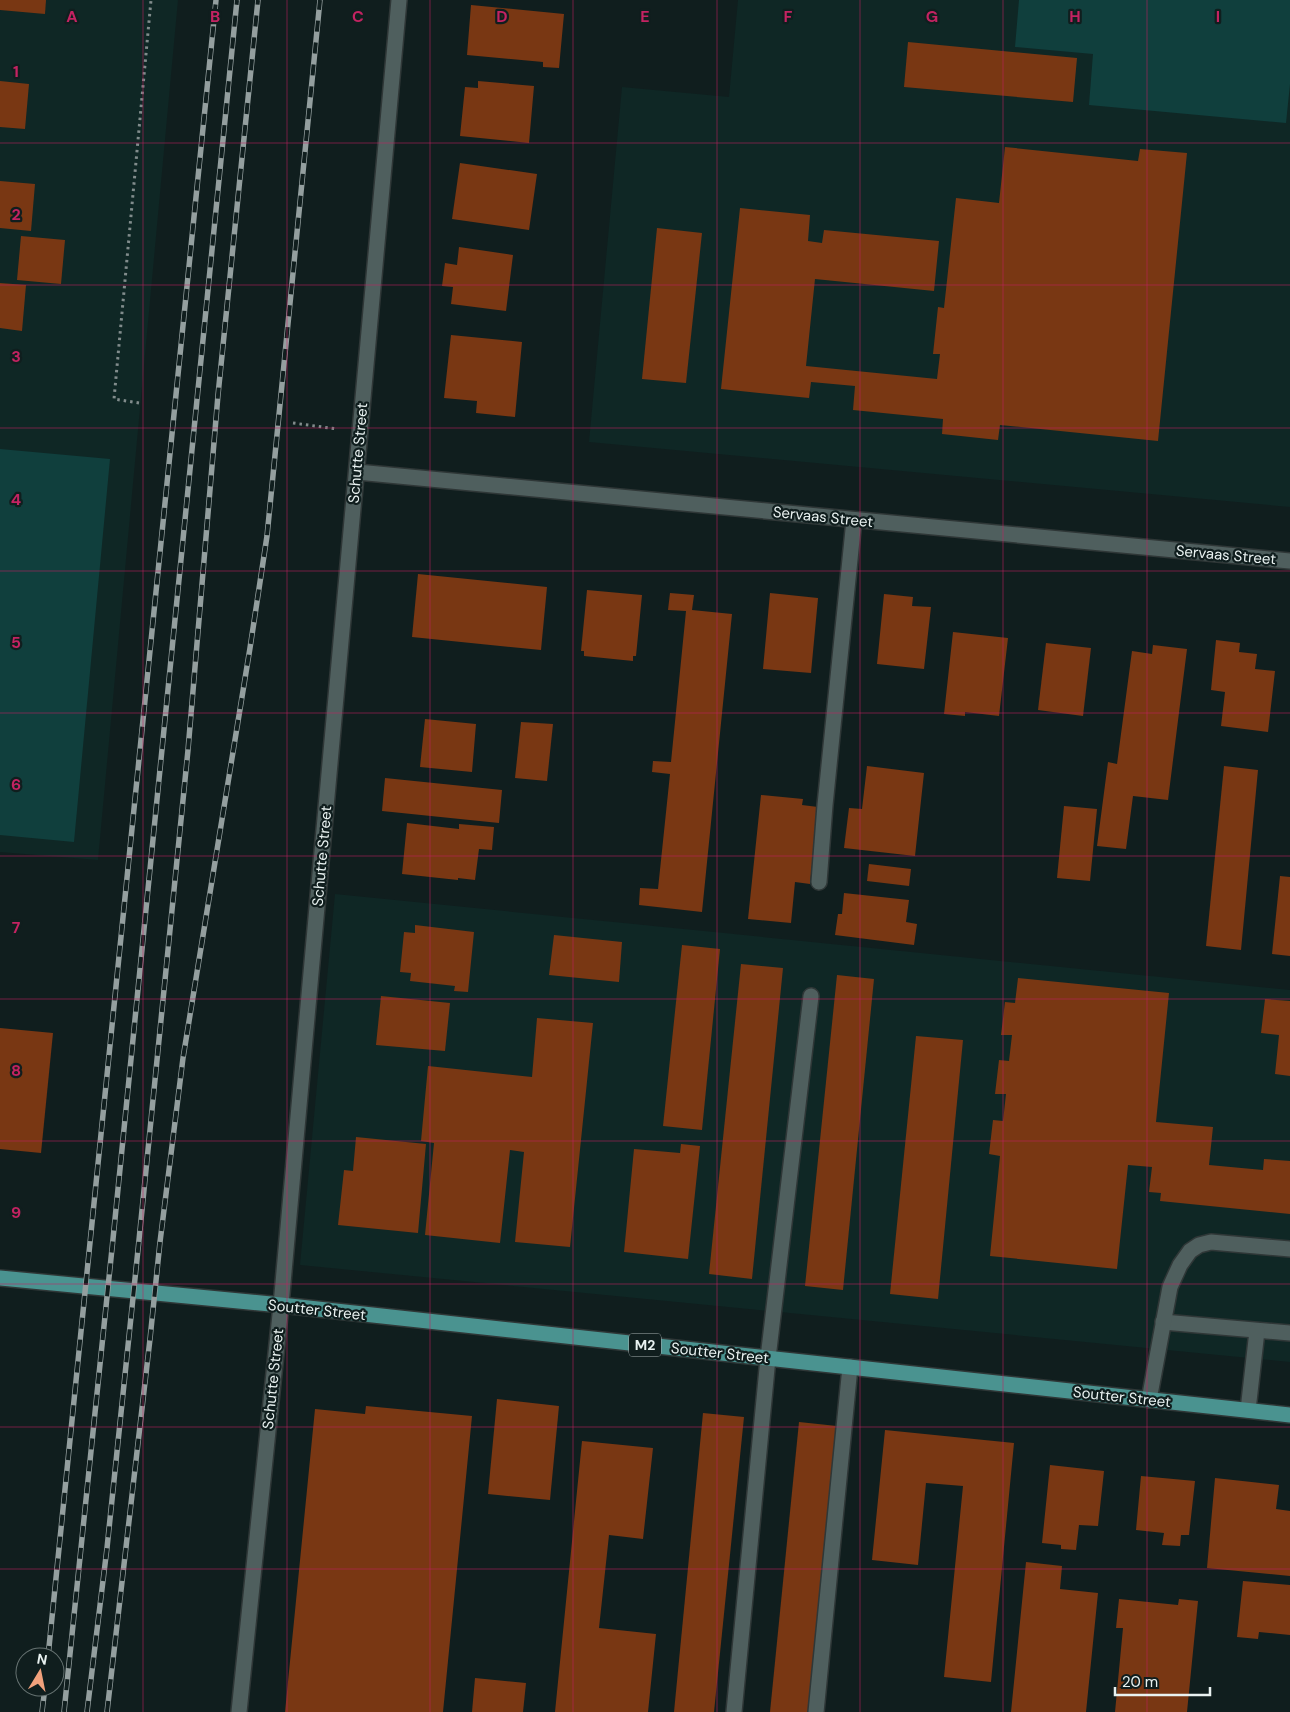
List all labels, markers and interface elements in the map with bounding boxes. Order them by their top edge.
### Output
text: A [66,6,78,27]
text: B [210,6,220,27]
text: C [352,6,364,27]
text: D [496,6,508,27]
text: E [640,6,650,27]
text: F [784,6,793,27]
text: G [926,6,938,27]
text: H [1069,6,1081,27]
text: I [1216,6,1220,27]
text: 1 [13,61,19,82]
text: 2 [11,204,21,225]
text: 3 [11,346,21,367]
street label: Schutte Street [344,402,372,504]
text: 4 [11,489,21,510]
street label: Servaas Street [772,502,874,532]
street label: Servaas Street [1175,541,1277,569]
text: 5 [11,632,21,653]
text: 6 [11,774,21,795]
street label: Schutte Street [308,805,336,907]
text: 7 [12,917,21,938]
text: 8 [11,1060,21,1081]
text: 9 [11,1202,21,1223]
street label: Soutter Street [267,1295,367,1325]
street label: Schutte Street [258,1328,288,1430]
road number: M2 [629,1334,661,1356]
street label: Soutter Street [670,1338,770,1368]
street label: Soutter Street [1072,1382,1172,1412]
north arrow [15,1647,65,1697]
text: N [36,1649,49,1669]
scale bar [1115,1664,1210,1696]
text: 20 m [1122,1672,1158,1692]

